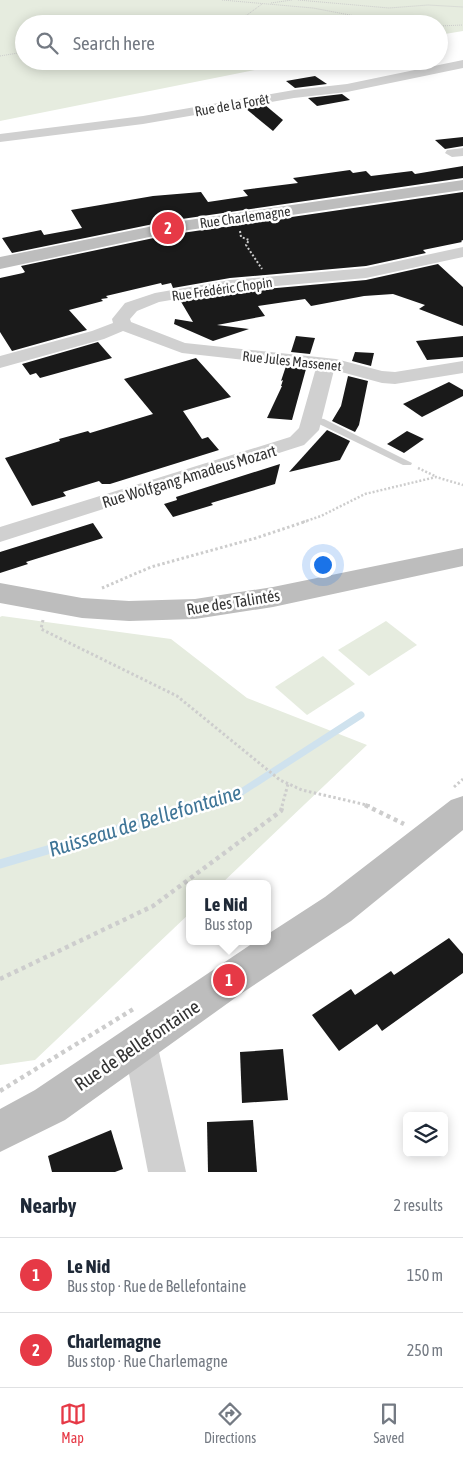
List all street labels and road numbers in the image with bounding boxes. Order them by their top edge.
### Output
street label: Rue de la Forêt [193,91,271,119]
street label: Rue Charlemagne [199,203,291,231]
street label: Rue Frédéric Chopin [171,274,273,304]
street label: Rue Jules Massenet [242,348,342,374]
street label: Rue Wolfgang Amadeus Mozart [100,441,279,512]
street label: Rue des Talintés [185,586,281,618]
street label: Rue de Bellefontaine [70,995,204,1095]

